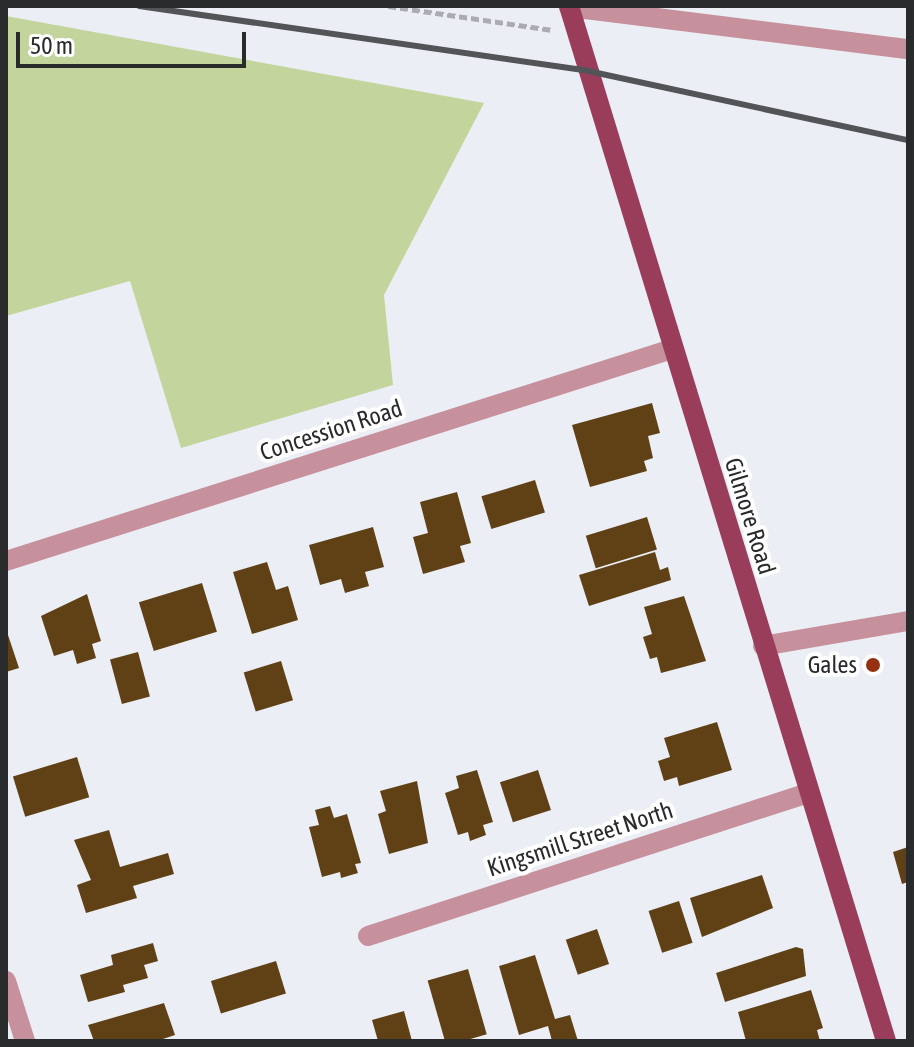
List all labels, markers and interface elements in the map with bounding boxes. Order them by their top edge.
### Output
scale bar [20,16,250,66]
text: 50 m [30,32,73,59]
street label: Concession Road [256,393,406,467]
street label: Gilmore Road [719,454,781,578]
place label: Gales [808,651,857,679]
marker: Gales [864,656,882,674]
street label: Kingsmill Street North [484,795,676,883]

